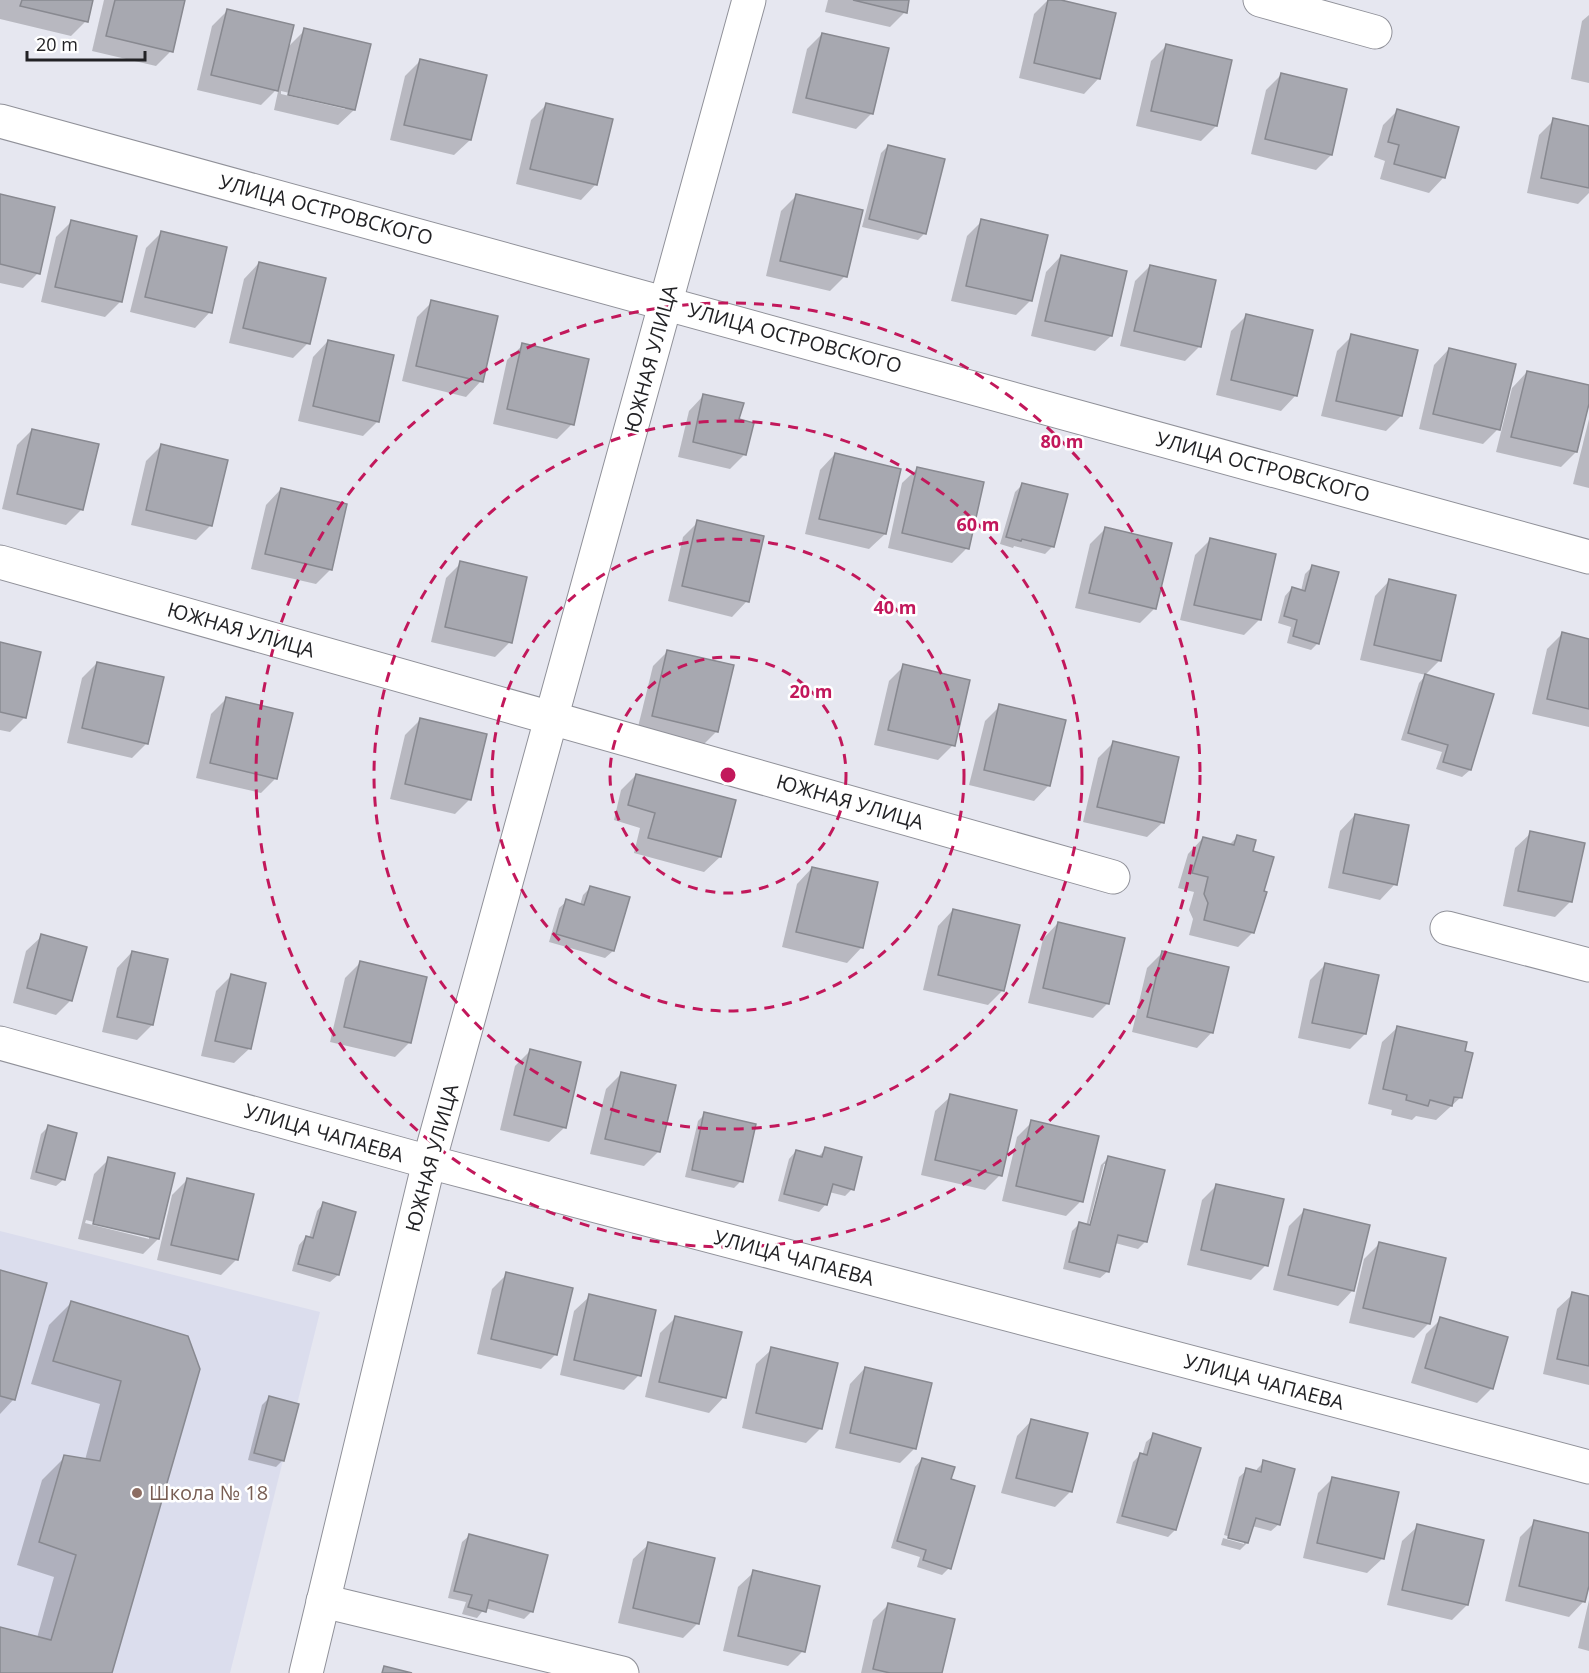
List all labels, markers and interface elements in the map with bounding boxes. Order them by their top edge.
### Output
scale bar [27,24,146,62]
text: 20 m [36,32,78,56]
street label: УЛИЦА ОСТРОВСКОГО [216,168,436,251]
street label: ЮЖНАЯ УЛИЦА [618,282,683,436]
street label: УЛИЦА ОСТРОВСКОГО [685,296,905,379]
street label: УЛИЦА ОСТРОВСКОГО [1153,425,1373,508]
text: 80 m [1041,429,1083,453]
text: 60 m [957,512,999,536]
text: 40 m [874,595,916,619]
street label: ЮЖНАЯ УЛИЦА [164,596,318,664]
text: 20 m [790,679,832,703]
centre of rings [718,765,738,785]
street label: ЮЖНАЯ УЛИЦА [773,768,927,836]
street label: ЮЖНАЯ УЛИЦА [399,1081,464,1235]
street label: УЛИЦА ЧАПАЕВА [241,1097,407,1168]
street label: УЛИЦА ЧАПАЕВА [711,1223,877,1292]
street label: УЛИЦА ЧАПАЕВА [1181,1347,1347,1416]
place label: Школа № 18 [149,1479,268,1506]
marker: Школа № 18 [130,1486,144,1500]

